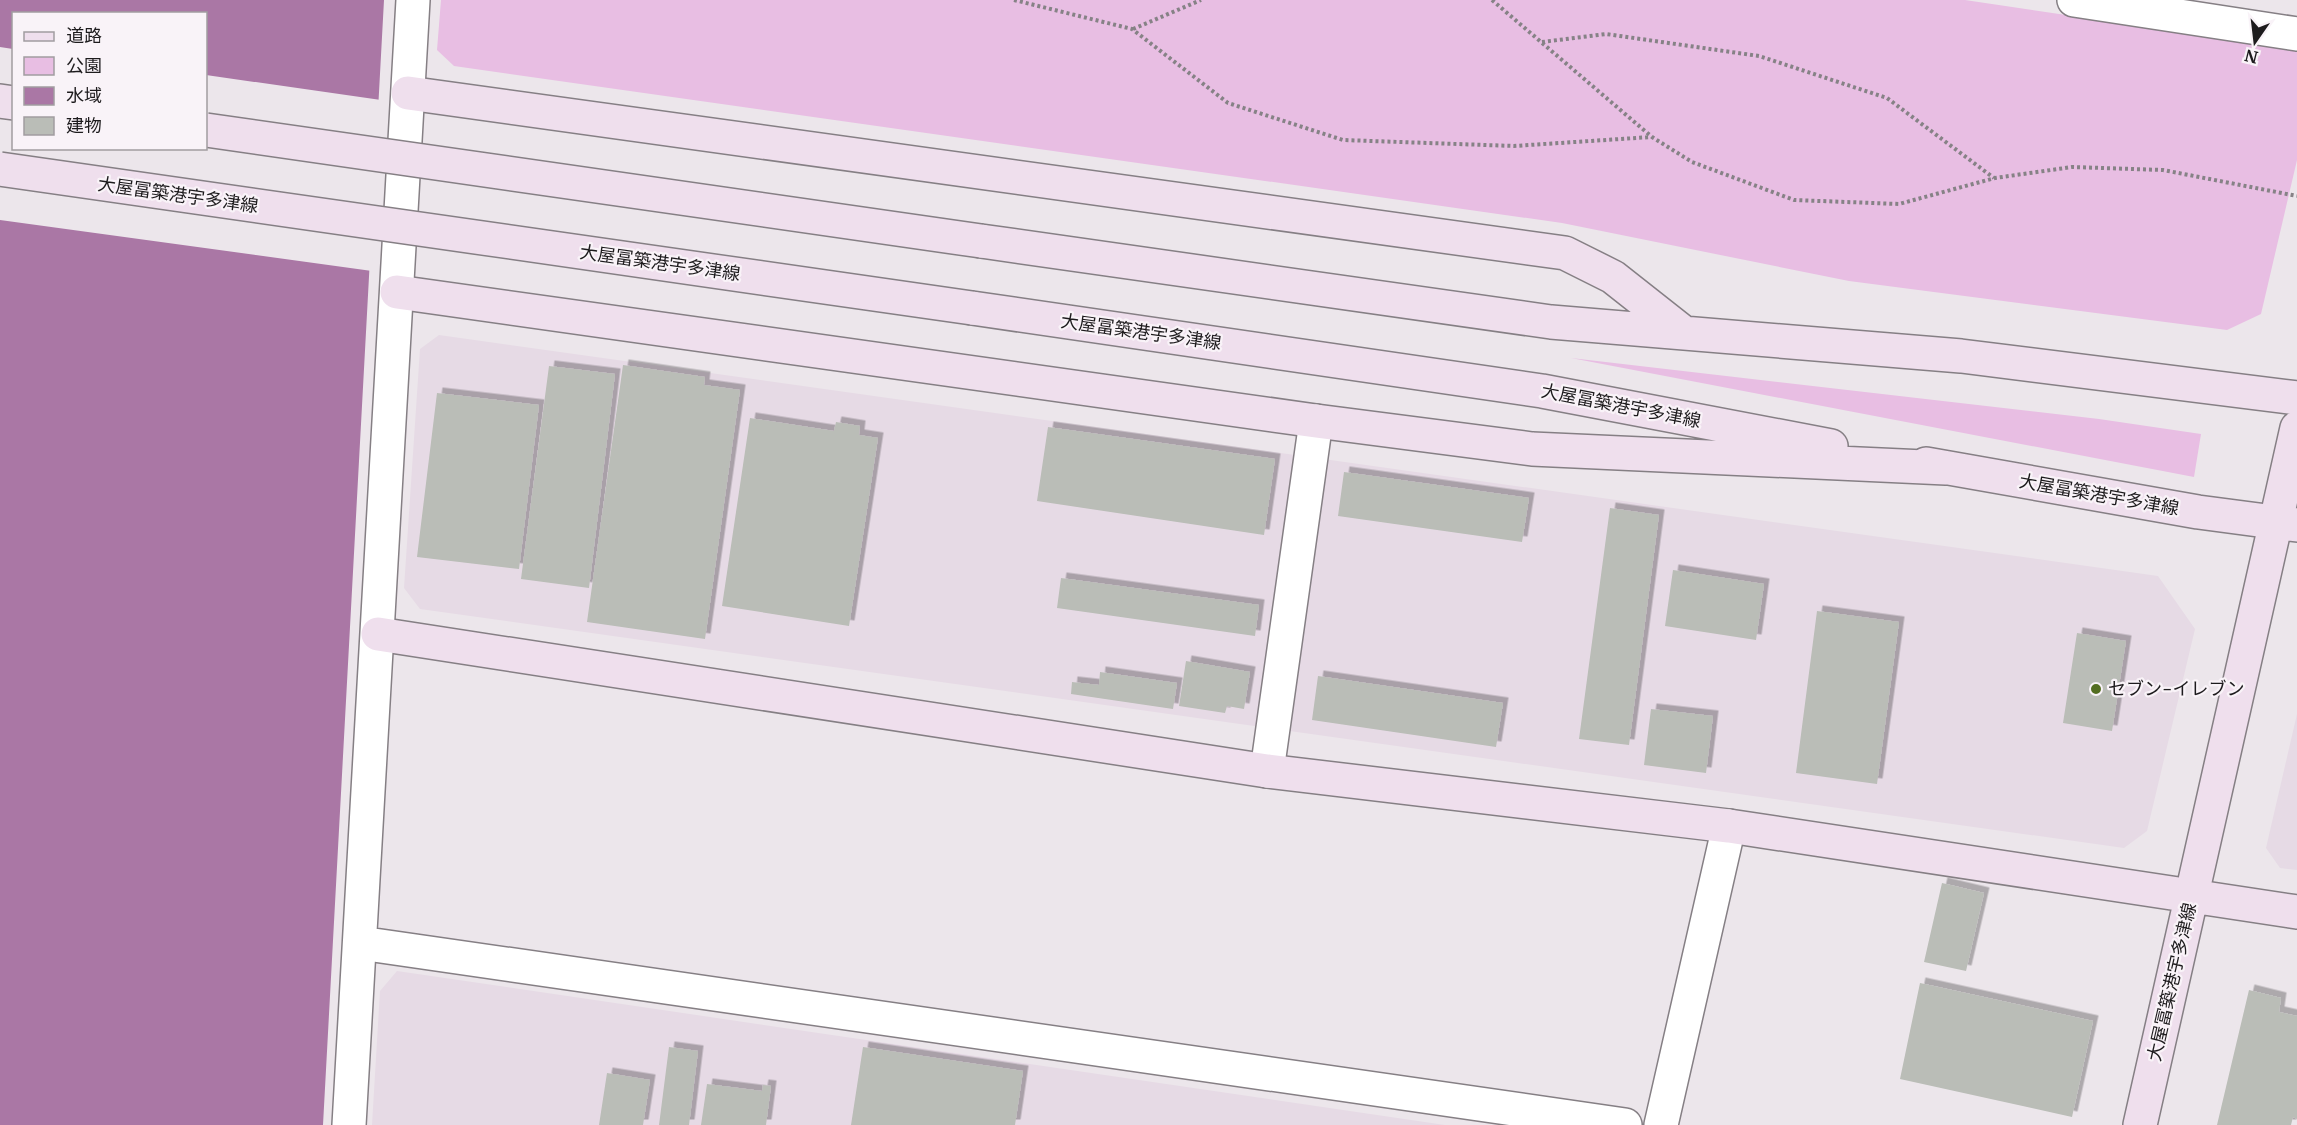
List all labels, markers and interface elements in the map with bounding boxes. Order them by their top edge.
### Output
legend [12,12,207,150]
north arrow [2225,12,2285,72]
text: 道路 [66,24,102,47]
text: N [2242,45,2260,68]
text: 公園 [66,54,102,77]
text: 水域 [66,84,102,107]
text: 建物 [66,114,102,137]
street label: 大屋冨築港宇多津線 [96,172,260,217]
street label: 大屋冨築港宇多津線 [578,240,742,285]
street label: 大屋冨築港宇多津線 [1059,309,1223,354]
street label: 大屋冨築港宇多津線 [1539,379,1703,432]
street label: 大屋冨築港宇多津線 [2017,469,2181,520]
place label: セブン-イレブン [2108,677,2244,700]
marker: セブン-イレブン [2089,682,2103,696]
street label: 大屋冨築港宇多津線 [2142,900,2201,1063]

